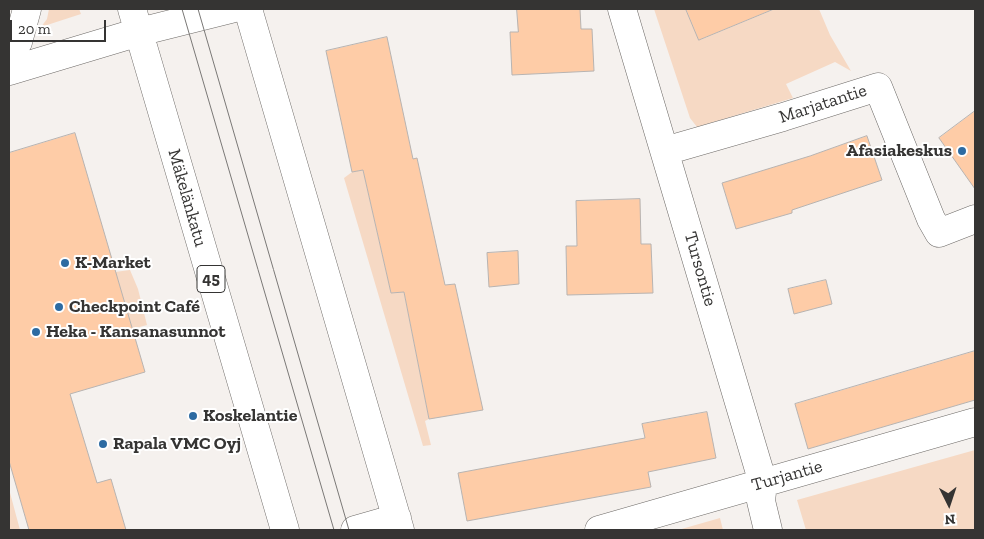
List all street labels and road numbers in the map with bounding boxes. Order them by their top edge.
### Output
street label: Marjatantie [776,80,870,128]
street label: Mäkelänkatu [163,147,211,249]
street label: Tursontie [679,229,721,309]
road number: 45 [197,266,225,292]
street label: Turjantie [749,456,825,496]

